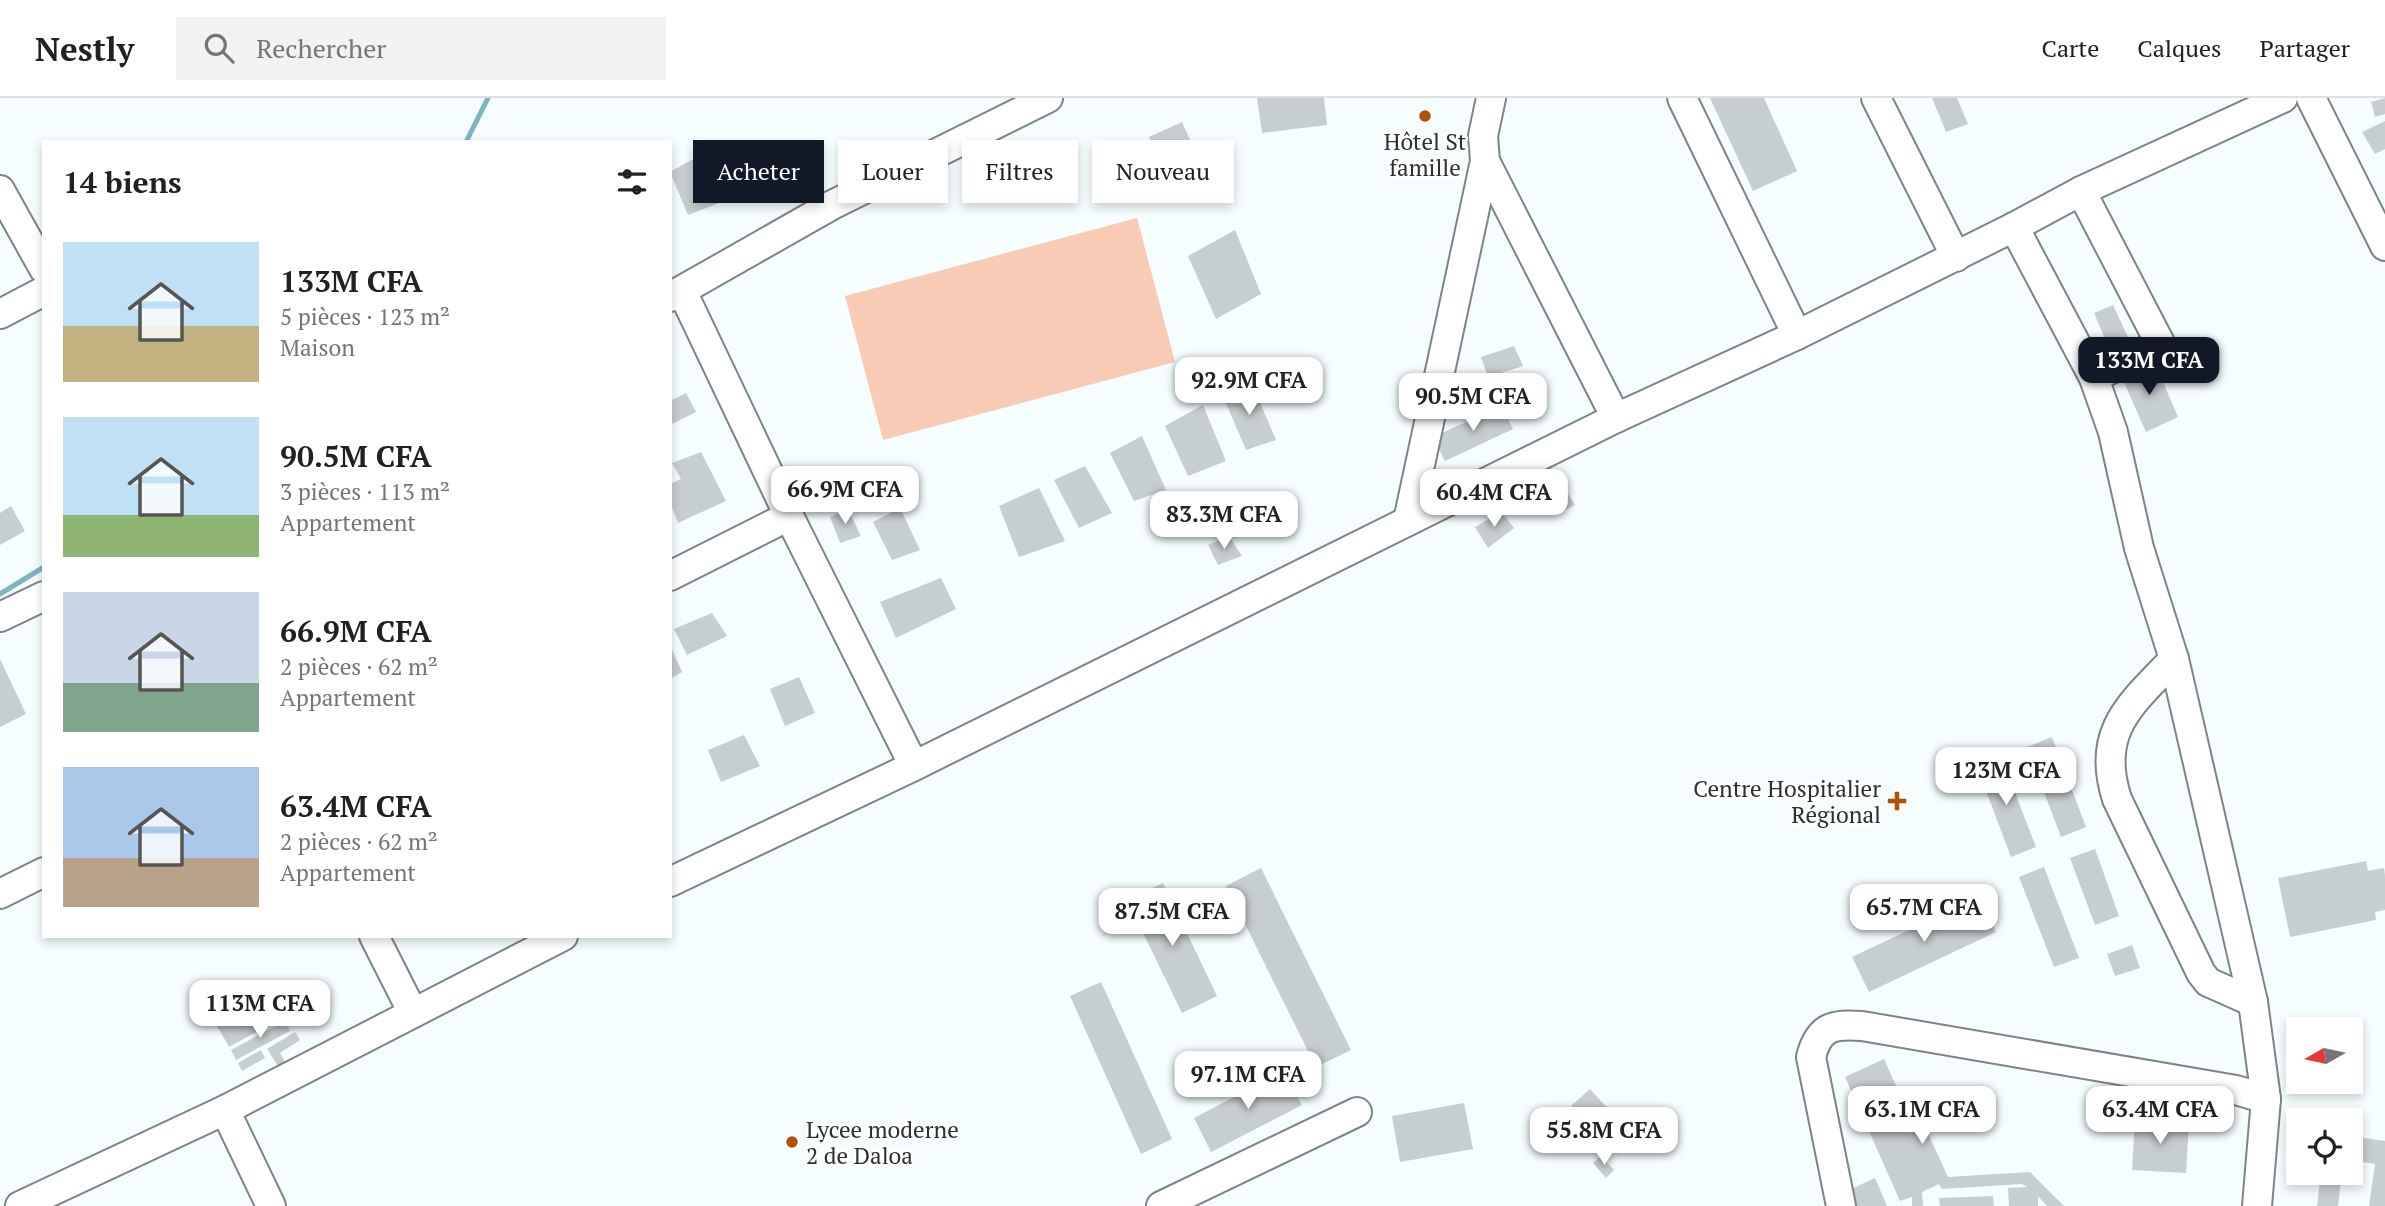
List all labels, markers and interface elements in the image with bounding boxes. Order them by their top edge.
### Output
search box [176,17,666,80]
text: Nestly [35,27,134,70]
icon: search [200,29,238,67]
text: Rechercher [256,31,386,65]
text: Carte [2041,32,2099,64]
text: Calques [2137,32,2221,64]
text: Partager [2259,32,2350,64]
marker: Hôtel St famille [1417,108,1433,124]
place label: Hôtel St famille [1384,126,1467,183]
chip: Acheter [693,140,824,203]
chip: Louer [838,140,948,203]
chip: Filtres [962,140,1078,203]
chip: Nouveau [1092,140,1234,203]
text: 14 biens [63,162,182,202]
icon: filters [613,163,651,201]
text: 133M CFA [280,261,423,301]
icon: home [119,270,203,354]
text: 5 pièces · 123 m² [280,301,450,332]
text: Maison [280,332,355,363]
pin: 133M CFA [2077,338,2221,397]
text: 133M CFA [2094,344,2204,375]
pin: 92.9M CFA [1169,358,1329,417]
text: 92.9M CFA [1191,364,1307,395]
pin: 90.5M CFA [1393,374,1553,433]
text: 90.5M CFA [1415,380,1531,411]
text: 90.5M CFA [280,436,432,476]
icon: home [119,445,203,529]
pin: 66.9M CFA [765,466,925,526]
pin: 60.4M CFA [1414,470,1574,529]
text: 66.9M CFA [787,473,903,504]
text: 3 pièces · 113 m² [280,476,450,507]
text: 60.4M CFA [1436,476,1552,507]
pin: 83.3M CFA [1144,491,1304,551]
text: 83.3M CFA [1166,498,1282,529]
text: Appartement [280,507,416,538]
text: 66.9M CFA [280,611,432,651]
icon: home [119,620,203,704]
text: 2 pièces · 62 m² [280,651,438,682]
text: Appartement [280,682,416,713]
pin: 123M CFA [1934,748,2078,807]
text: 123M CFA [1951,754,2061,785]
place label: Centre Hospitalier Régional [1693,773,1881,830]
text: 63.4M CFA [280,786,432,826]
marker: Centre Hospitalier Régional [1887,791,1907,811]
icon: home [119,795,203,879]
text: 2 pièces · 62 m² [280,826,438,857]
text: Appartement [280,857,416,888]
pin: 65.7M CFA [1844,884,2004,944]
pin: 87.5M CFA [1092,888,1252,948]
text: 65.7M CFA [1866,891,1982,922]
text: 87.5M CFA [1115,895,1229,926]
pin: 113M CFA [188,981,332,1040]
text: 113M CFA [205,987,315,1018]
north arrow [2286,1017,2362,1094]
map controls [2286,1017,2363,1185]
pin: 97.1M CFA [1168,1052,1328,1111]
text: 97.1M CFA [1191,1058,1305,1089]
pin: 63.1M CFA [1842,1086,2002,1146]
pin: 63.4M CFA [2080,1086,2240,1146]
text: 63.1M CFA [1864,1093,1980,1124]
text: 63.4M CFA [2102,1093,2218,1124]
pin: 55.8M CFA [1524,1108,1684,1167]
button: locate [2286,1108,2363,1185]
place label: Lycee moderne 2 de Daloa [806,1114,959,1171]
text: 55.8M CFA [1546,1114,1662,1145]
marker: Lycee moderne 2 de Daloa [784,1134,800,1150]

